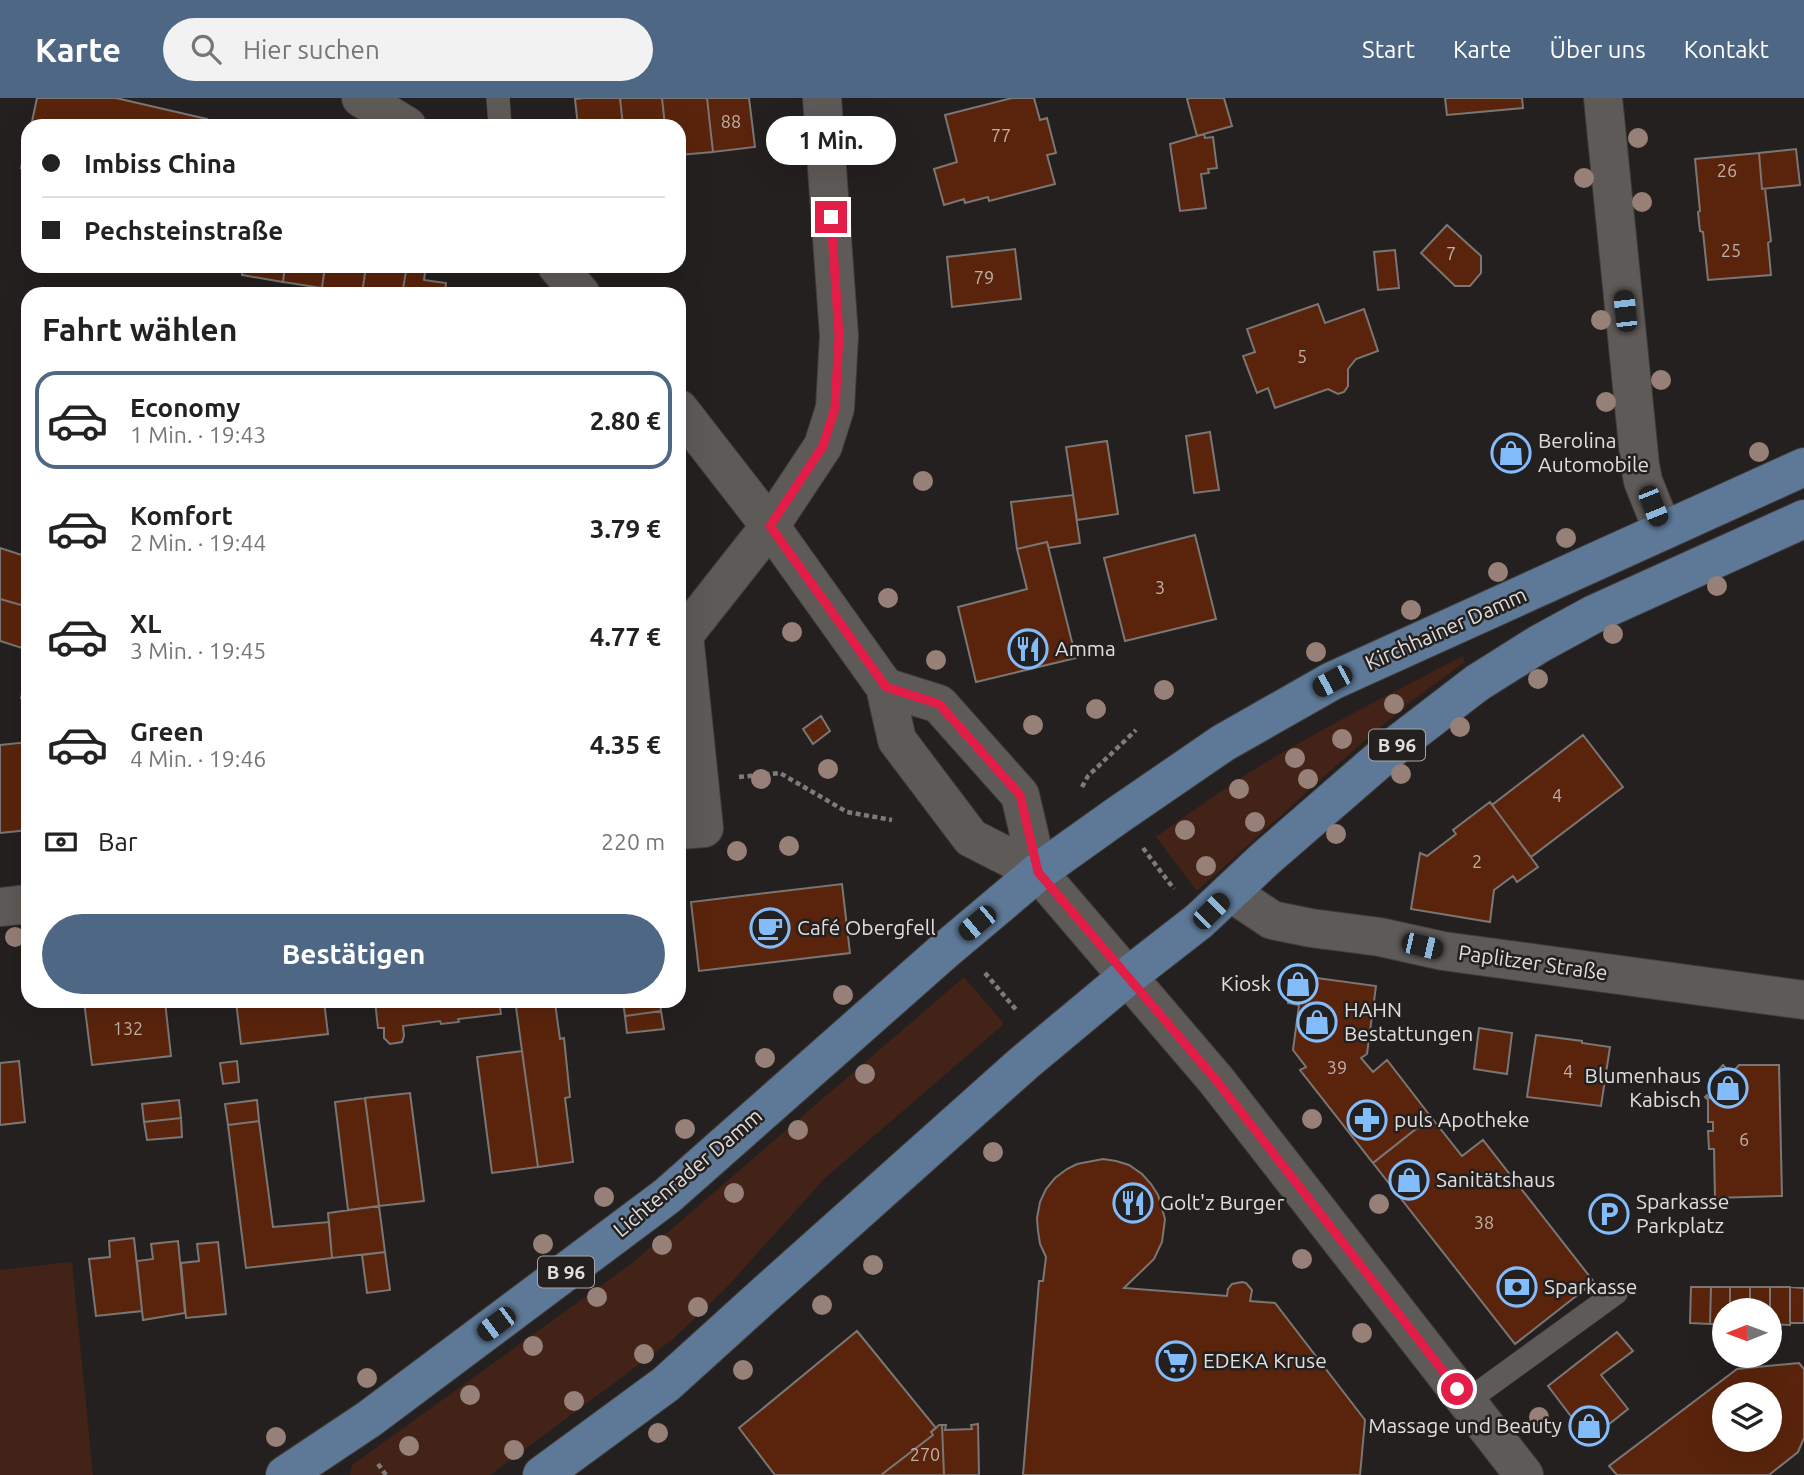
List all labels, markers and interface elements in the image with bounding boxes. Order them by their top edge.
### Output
search box [163,18,653,81]
icon: search [187,30,225,68]
text: Karte [35,31,121,68]
text: Hier suchen [243,35,380,64]
text: Start [1362,36,1415,63]
text: Karte [1453,36,1512,63]
text: Über uns [1550,36,1646,63]
text: Kontakt [1684,36,1769,63]
house number: 88 [721,111,741,131]
callout: 1 Min. [766,116,896,164]
house number: 77 [991,125,1011,145]
text: 1 Min. [799,128,863,153]
text: Imbiss China [84,149,236,178]
house number: 26 [1717,160,1737,180]
route end [815,201,847,233]
text: Pechsteinstraße [84,216,283,245]
house number: 25 [1721,240,1741,260]
house number: 7 [1446,243,1456,263]
house number: 79 [974,267,994,287]
car [1613,289,1638,333]
text: Fahrt wählen [42,311,237,347]
house number: 5 [1297,346,1307,366]
icon: car [46,389,109,452]
text: Economy [130,393,240,422]
text: 2.80 € [590,406,661,435]
text: 1 Min. · 19:43 [130,422,266,447]
place label: Berolina Automobile [1538,428,1649,476]
shop icon: Berolina Automobile [1490,432,1532,474]
car [1636,483,1671,529]
icon: car [46,497,109,560]
text: Komfort [130,501,233,530]
text: 3.79 € [590,514,661,543]
text: 2 Min. · 19:44 [130,530,266,555]
house number: 3 [1155,577,1165,597]
street label: Kirchhainer Damm [1361,582,1530,674]
icon: car [46,605,109,668]
text: XL [130,609,161,638]
text: 4.77 € [590,622,661,651]
restaurant icon: Amma [1007,628,1049,670]
place label: Amma [1055,636,1116,660]
text: 3 Min. · 19:45 [130,638,266,663]
car [1309,662,1356,700]
icon: car [46,713,109,776]
text: Green [130,717,204,746]
text: 4.35 € [590,730,661,759]
road number: B 96 [1369,730,1425,760]
text: 4 Min. · 19:46 [130,746,266,771]
house number: 4 [1552,785,1562,805]
icon: cash [42,823,80,861]
text: Bar [98,827,138,856]
text: 220 m [601,829,665,854]
house number: 2 [1472,851,1482,871]
car [1189,889,1234,933]
car [955,901,1000,945]
cafe icon: Café Obergfell [749,907,791,949]
button: Bestätigen [42,914,665,994]
place label: Café Obergfell [797,915,936,939]
car [1400,931,1445,961]
street label: Paplitzer Straße [1457,940,1609,984]
shop icon: Kiosk [1277,963,1319,1005]
place label: Kiosk [1221,971,1271,995]
place label: HAHN Bestattungen [1344,997,1473,1045]
shop icon: HAHN Bestattungen [1296,1001,1338,1043]
house number: 132 [113,1018,143,1038]
house number: 39 [1327,1057,1347,1077]
house number: 4 [1563,1061,1573,1081]
place label: Blumenhaus Kabisch [1585,1063,1701,1111]
shop icon: Blumenhaus Kabisch [1707,1067,1749,1109]
pharmacy icon: puls Apotheke [1346,1099,1388,1141]
street label: Lichtenrader Damm [608,1103,767,1241]
place label: puls Apotheke [1394,1107,1530,1131]
house number: 6 [1739,1129,1749,1149]
shop icon: Sanitätshaus [1388,1159,1430,1201]
place label: Sanitätshaus [1436,1167,1555,1191]
restaurant icon: Golt'z Burger [1112,1182,1154,1224]
place label: Sparkasse Parkplatz [1636,1189,1729,1237]
place label: Golt'z Burger [1160,1190,1284,1214]
parking icon: Sparkasse Parkplatz [1588,1193,1630,1235]
house number: 38 [1474,1212,1494,1232]
road number: B 96 [538,1256,594,1288]
bank icon: Sparkasse [1496,1266,1538,1308]
place label: Sparkasse [1544,1274,1637,1298]
north arrow [1712,1298,1782,1368]
map controls [1712,1298,1782,1452]
car [473,1303,520,1345]
supermarket icon: EDEKA Kruse [1155,1340,1197,1382]
place label: EDEKA Kruse [1203,1348,1327,1372]
route start [1441,1373,1473,1405]
button: layers [1712,1382,1782,1452]
shop icon: Massage und Beauty [1568,1405,1610,1447]
place label: Massage und Beauty [1368,1413,1562,1437]
house number: 270 [910,1444,940,1464]

